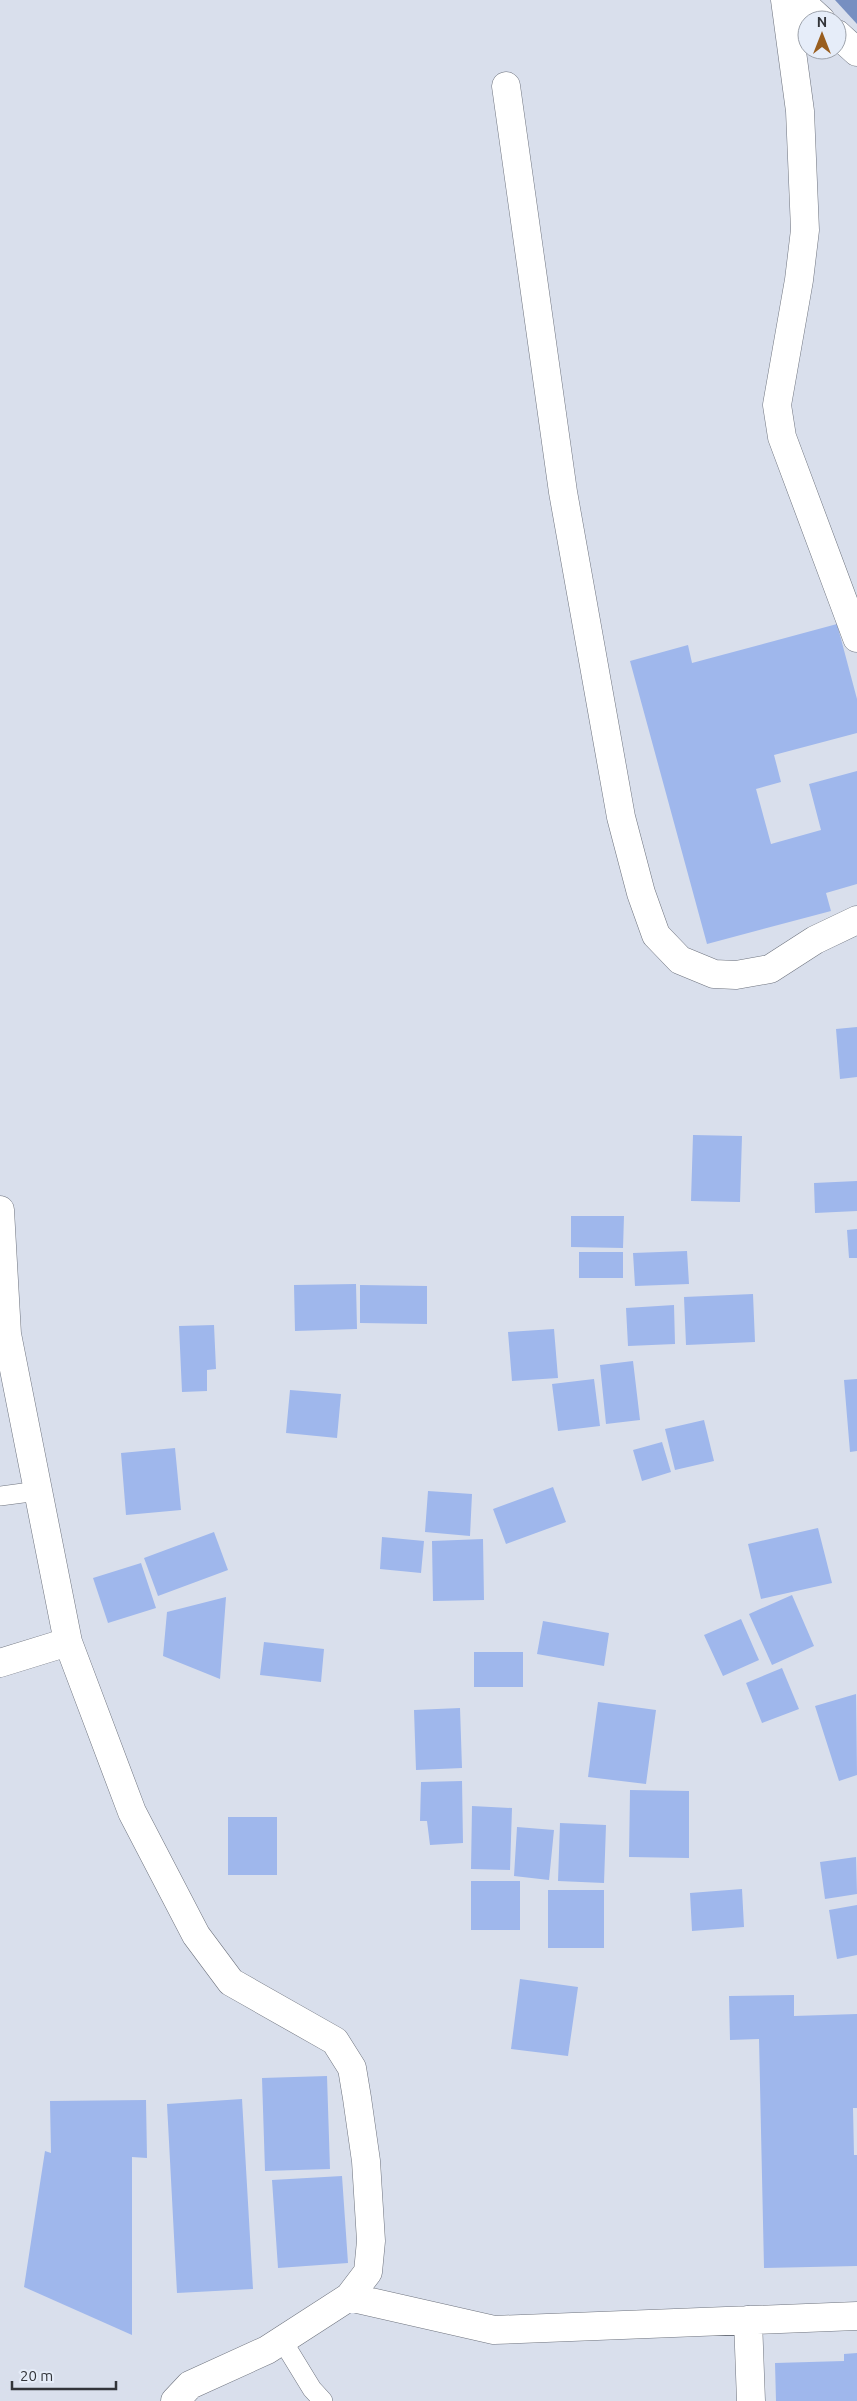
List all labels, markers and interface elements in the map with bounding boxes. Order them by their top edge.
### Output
north arrow [797,10,847,60]
text: N [817,14,827,30]
scale bar [12,2358,116,2390]
text: 20 m [20,2367,53,2384]

